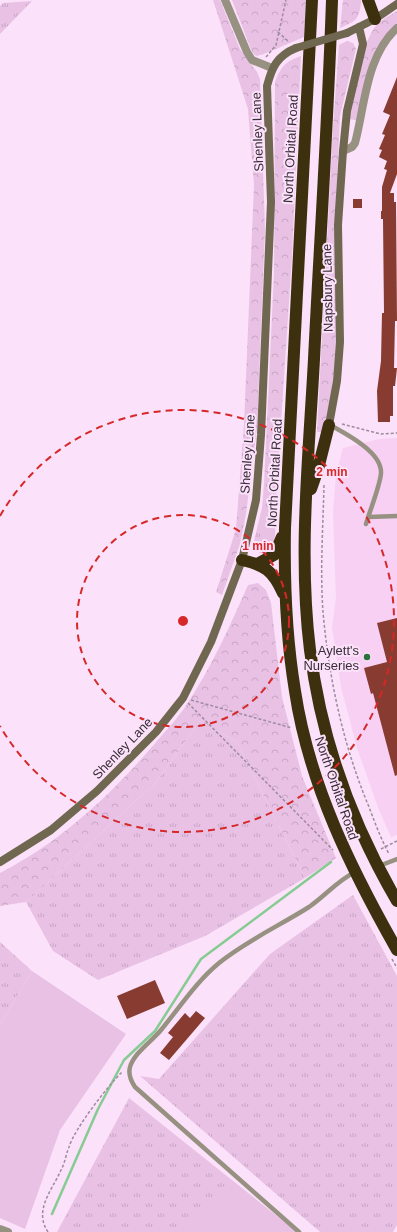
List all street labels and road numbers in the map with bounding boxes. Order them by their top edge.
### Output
street label: Shenley Lane [249,92,266,172]
street label: North Orbital Road [280,95,301,204]
street label: Napsbury Lane [319,244,336,332]
street label: Shenley Lane [237,414,258,494]
street label: North Orbital Road [264,419,285,528]
street label: Shenley Lane [89,715,155,782]
street label: North Orbital Road [312,734,361,842]

